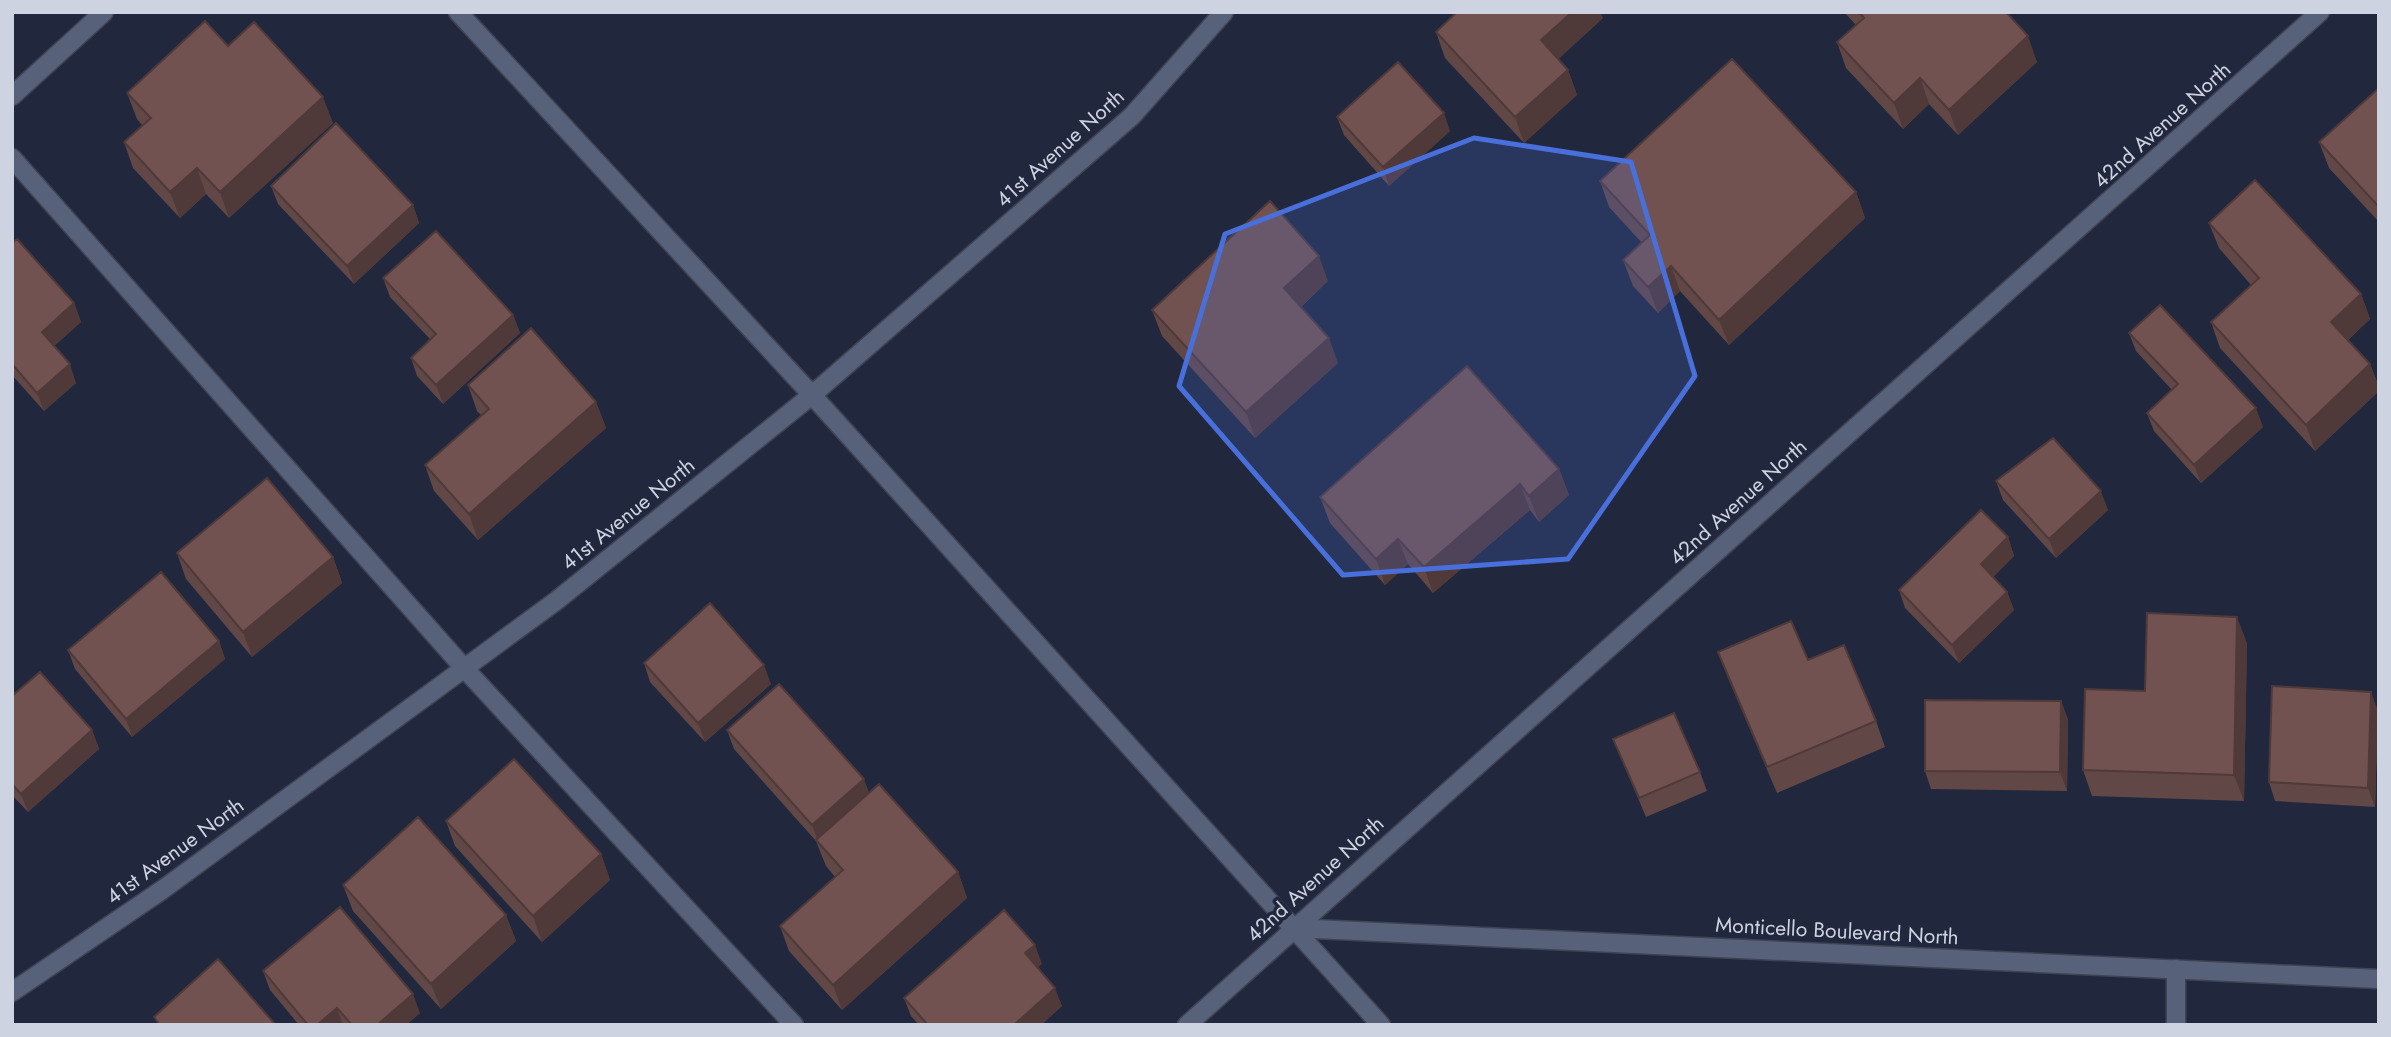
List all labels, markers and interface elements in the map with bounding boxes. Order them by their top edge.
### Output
street label: 42nd Avenue North [2086,55,2238,195]
street label: 41st Avenue North [989,82,1131,214]
street label: 42nd Avenue North [1662,432,1814,572]
street label: 41st Avenue North [555,451,701,577]
street label: 41st Avenue North [100,791,250,911]
street label: 42nd Avenue North [1239,809,1391,949]
street label: Monticello Boulevard North [1715,910,1959,952]

